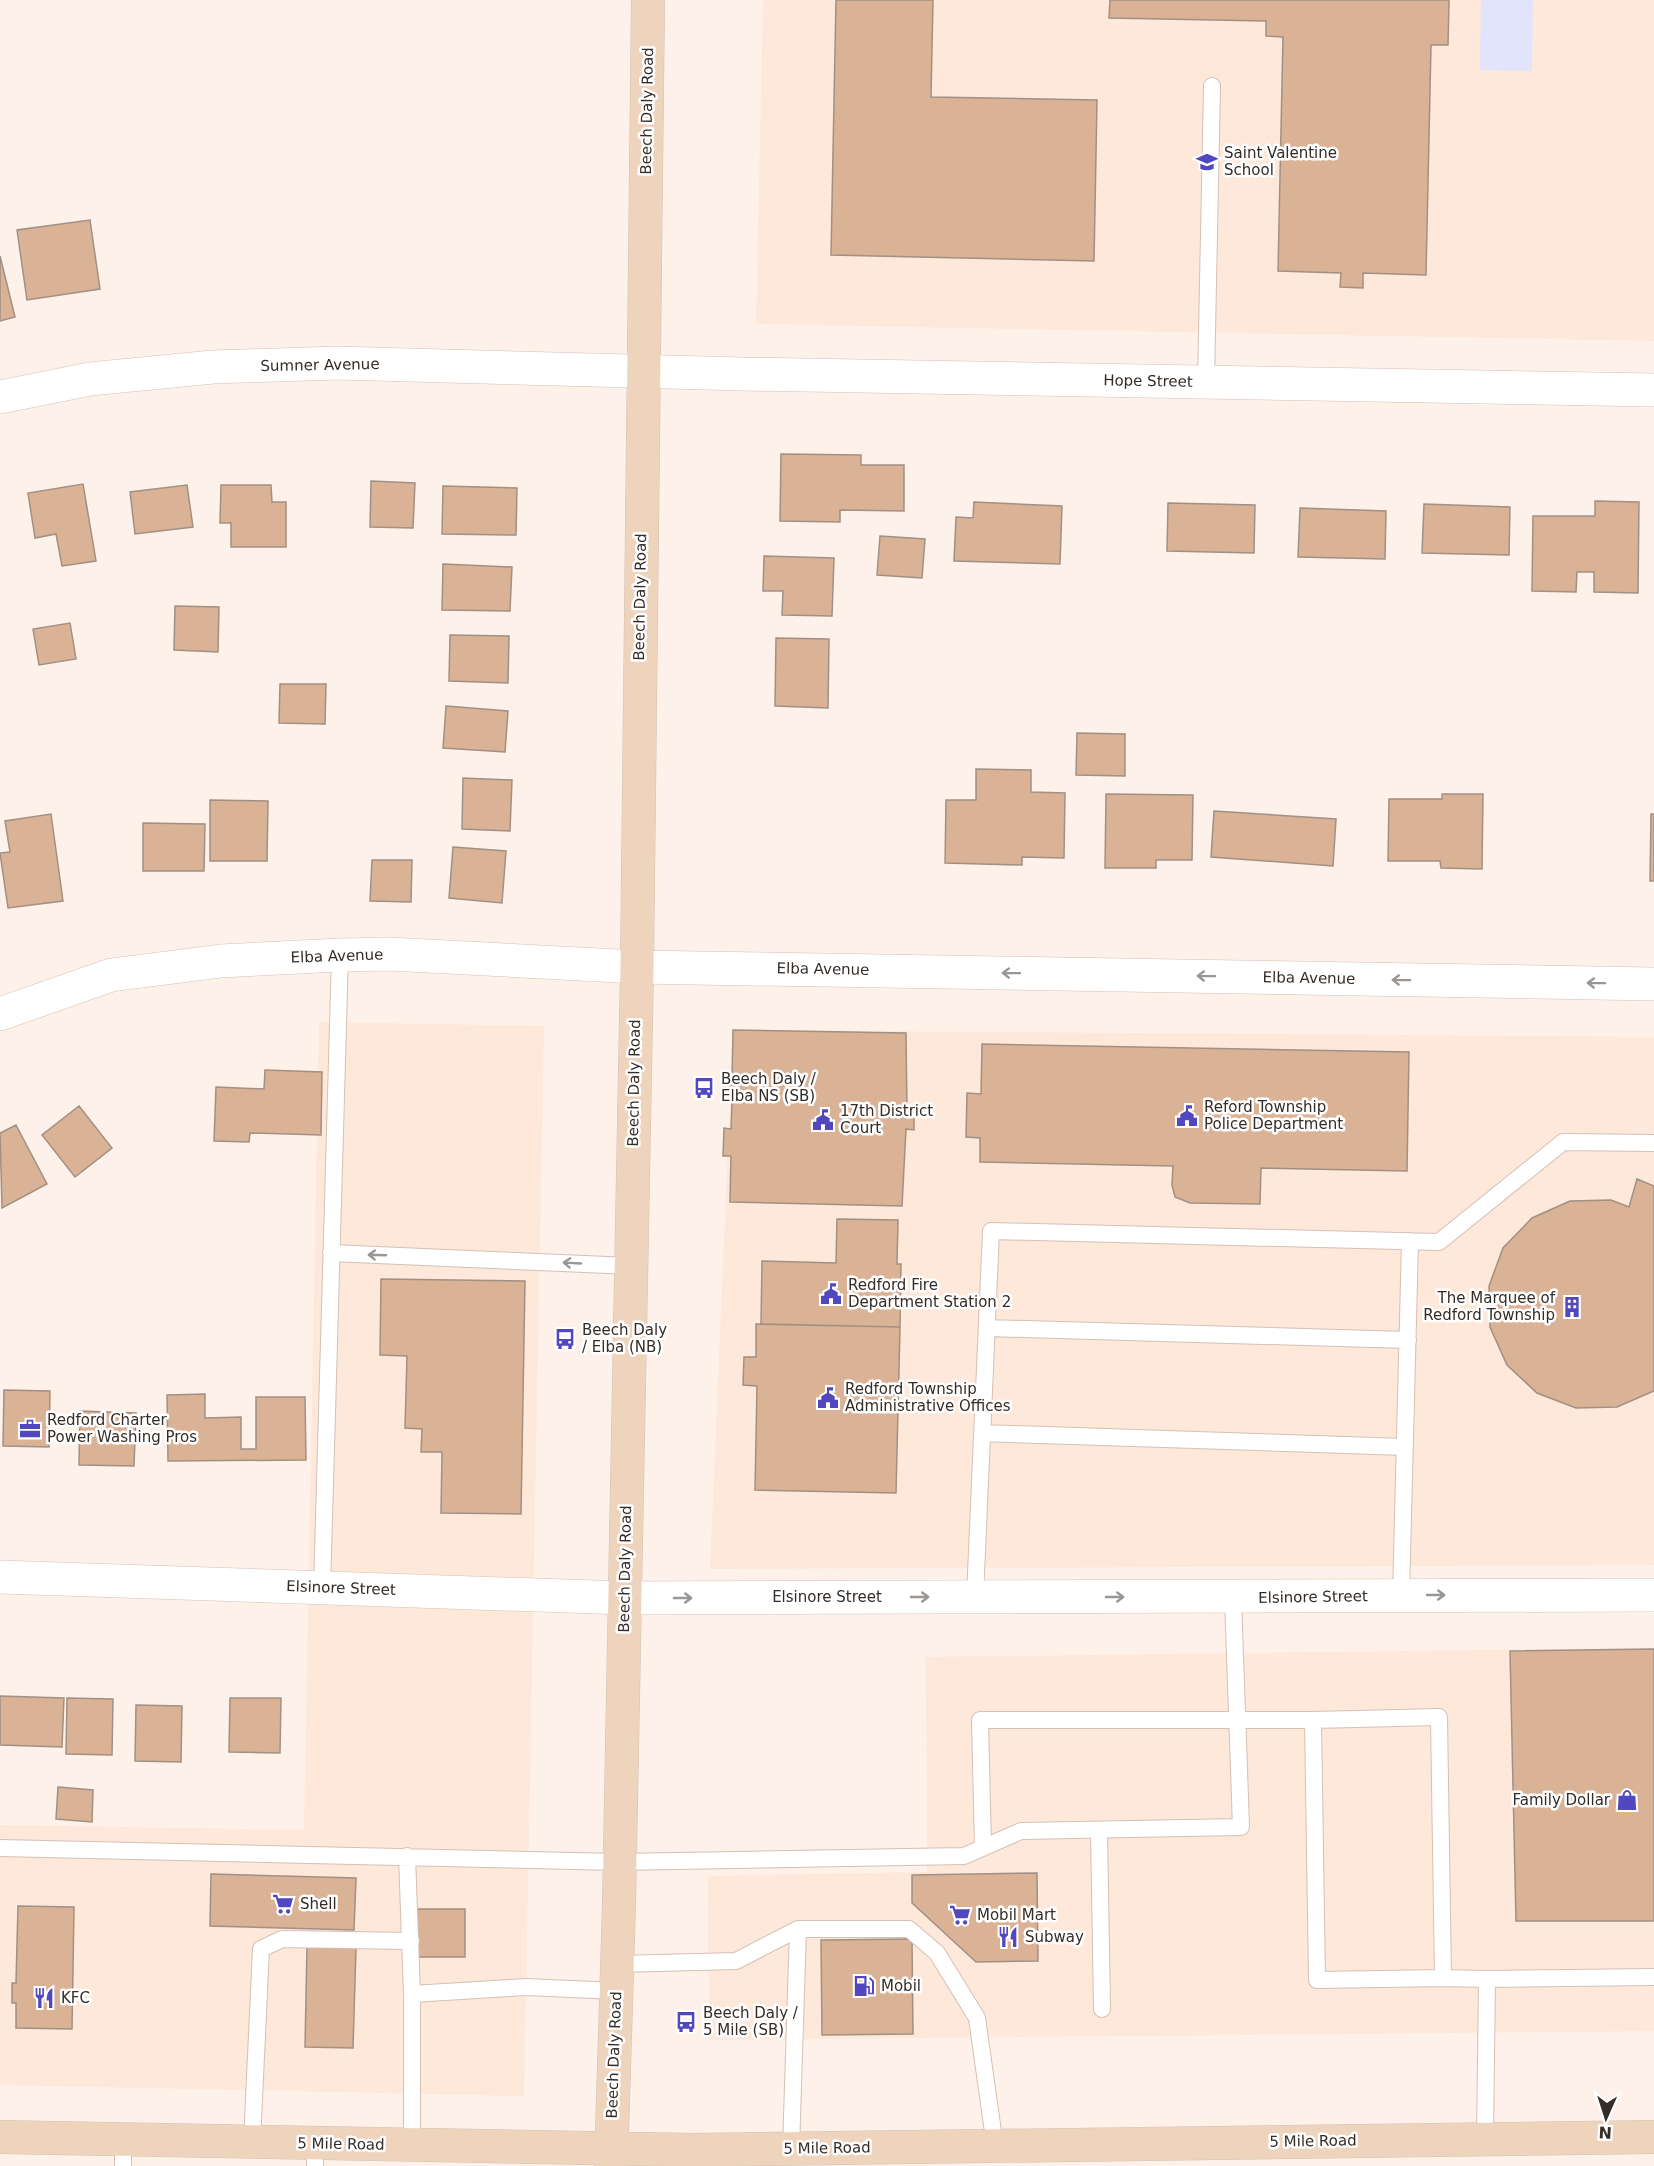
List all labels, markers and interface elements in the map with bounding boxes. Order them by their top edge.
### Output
street label: Beech Daly Road [637,47,657,175]
place label: Saint Valentine School [1224,144,1337,179]
school or university icon: Saint Valentine School [1195,150,1219,174]
street label: Sumner Avenue [260,355,380,375]
street label: Hope Street [1103,371,1193,391]
street label: Beech Daly Road [630,533,650,661]
street label: Elba Avenue [290,945,384,967]
street label: Elba Avenue [776,959,870,979]
one-way arrow [1001,967,1021,979]
street label: Elba Avenue [1262,968,1356,988]
one-way arrow [1196,970,1216,982]
one-way arrow [1391,974,1411,985]
one-way arrow [1586,977,1606,989]
street label: Beech Daly Road [624,1019,644,1147]
place label: Beech Daly / Elba NS (SB) [721,1070,817,1105]
bus stop icon: Beech Daly / Elba NS (SB) [692,1076,716,1100]
place label: Reford Township Police Department [1204,1098,1343,1133]
place label: 17th District Court [840,1102,933,1137]
public building icon: Reford Township Police Department [1175,1104,1199,1128]
public building icon: 17th District Court [811,1108,835,1132]
one-way arrow [368,1249,388,1260]
one-way arrow [563,1258,583,1269]
place label: Redford Fire Department Station 2 [848,1276,1011,1311]
public building icon: Redford Fire Department Station 2 [819,1282,843,1306]
place label: The Marquee of Redford Township [1423,1289,1556,1324]
building icon: The Marquee of Redford Township [1560,1295,1584,1319]
place label: Beech Daly / Elba (NB) [582,1321,667,1356]
bus stop icon: Beech Daly / Elba (NB) [553,1327,577,1351]
place label: Redford Township Administrative Offices [845,1380,1011,1415]
public building icon: Redford Township Administrative Offices [816,1386,840,1410]
place label: Redford Charter Power Washing Pros [47,1411,197,1446]
office icon: Redford Charter Power Washing Pros [18,1417,42,1441]
street label: Beech Daly Road [615,1505,635,1633]
street label: Elsinore Street [286,1577,396,1599]
street label: Elsinore Street [1258,1587,1368,1607]
street label: Elsinore Street [772,1588,882,1606]
one-way arrow [1425,1589,1445,1601]
one-way arrow [910,1591,930,1603]
one-way arrow [1105,1591,1125,1603]
one-way arrow [673,1592,693,1604]
shop icon: Family Dollar [1615,1788,1639,1812]
place label: Family Dollar [1513,1791,1611,1809]
supermarket icon: Shell [271,1892,295,1916]
place label: Shell [300,1895,337,1913]
supermarket icon: Mobil Mart [948,1903,972,1927]
place label: Mobil Mart [977,1906,1056,1924]
restaurant icon: Subway [996,1925,1020,1949]
place label: Subway [1025,1928,1084,1946]
fuel station icon: Mobil [852,1974,876,1998]
place label: Mobil [881,1977,921,1995]
restaurant icon: KFC [32,1986,56,2010]
place label: KFC [61,1989,90,2007]
street label: Beech Daly Road [603,1991,625,2119]
place label: Beech Daly / 5 Mile (SB) [703,2004,799,2039]
bus stop icon: Beech Daly / 5 Mile (SB) [674,2010,698,2034]
north arrow [1576,2088,1636,2148]
text: N [1598,2123,1612,2142]
street label: 5 Mile Road [1269,2131,1357,2151]
street label: 5 Mile Road [297,2134,385,2154]
street label: 5 Mile Road [783,2138,871,2158]

